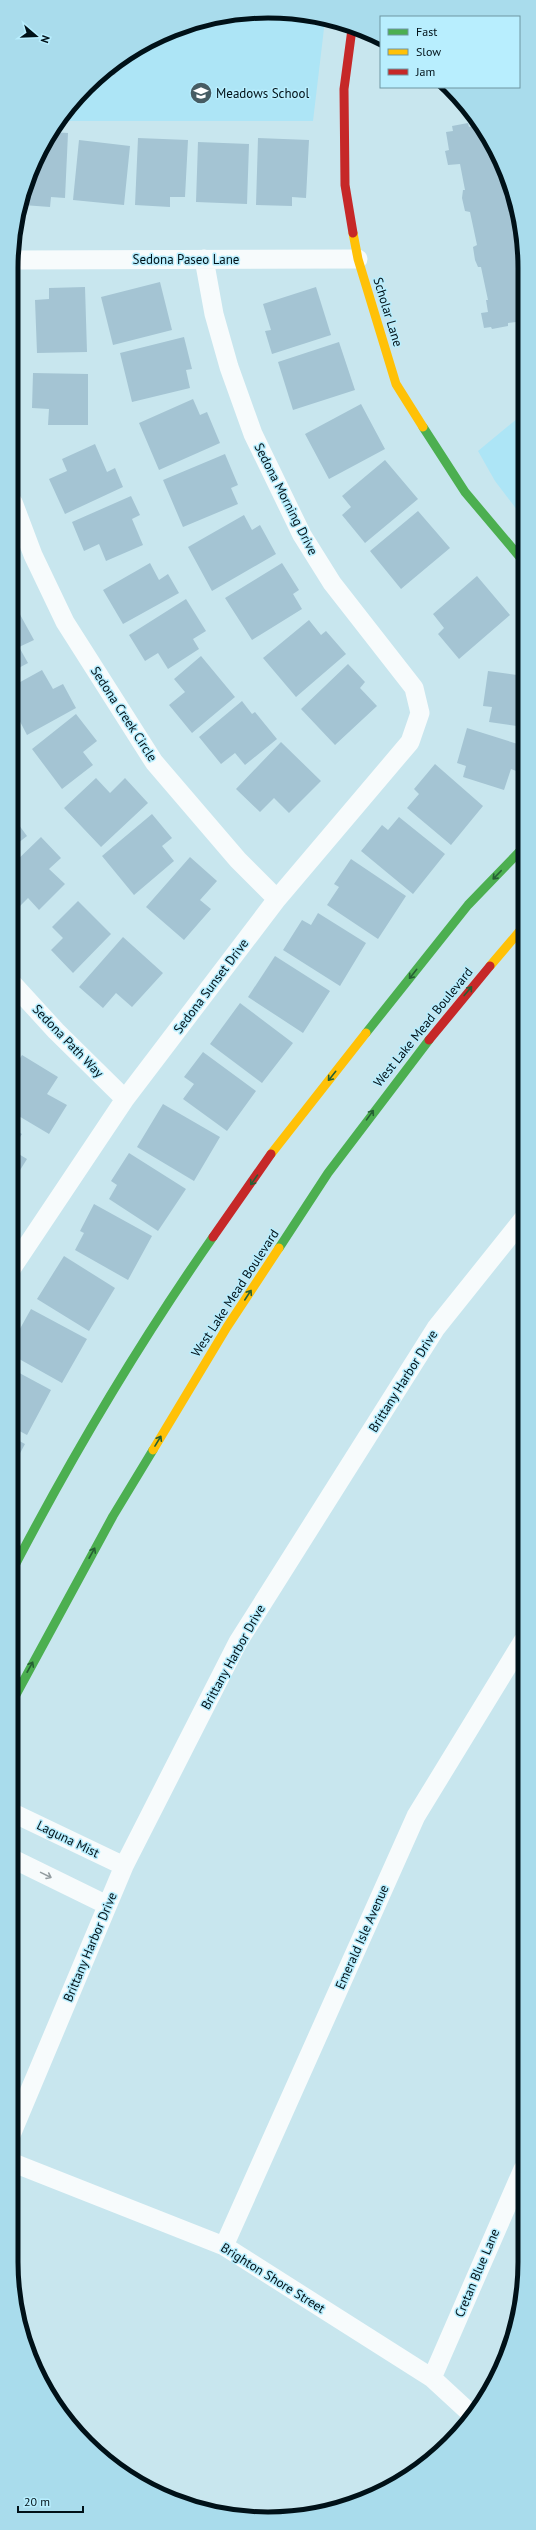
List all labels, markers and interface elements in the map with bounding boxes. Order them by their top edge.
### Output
north arrow [16,16,56,56]
legend [380,16,520,88]
text: Fast [416,24,437,39]
text: N [38,34,53,45]
text: Slow [416,44,441,59]
text: Jam [415,64,435,79]
school or university icon: Meadows School [188,80,214,106]
place label: Meadows School [216,85,309,102]
street label: Sedona Paseo Lane [133,251,239,268]
street label: Scholar Lane [369,275,407,349]
street label: Sedona Morning Drive [250,440,322,558]
street label: Sedona Creek Circle [87,663,161,765]
one-way arrow [492,870,502,880]
street label: Sedona Sunset Drive [170,935,252,1037]
street label: West Lake Mead Boulevard [370,964,476,1090]
one-way arrow [409,969,418,980]
one-way arrow [464,986,473,996]
street label: Sedona Path Way [29,1001,107,1081]
one-way arrow [328,1071,337,1082]
one-way arrow [366,1109,374,1120]
one-way arrow [249,1174,258,1185]
street label: West Lake Mead Boulevard [187,1226,283,1360]
one-way arrow [244,1290,252,1301]
street label: Brittany Harbor Drive [365,1327,441,1435]
one-way arrow [155,1435,163,1447]
one-way arrow [89,1547,97,1559]
street label: Brittany Harbor Drive [197,1601,269,1713]
one-way arrow [26,1661,34,1673]
street label: Laguna Mist [34,1817,103,1862]
one-way arrow [40,1872,52,1879]
street label: Emerald Isle Avenue [331,1882,393,1992]
street label: Brittany Harbor Drive [59,1890,121,2004]
street label: Cretan Blue Lane [451,2226,503,2320]
street label: Brighton Shore Street [218,2239,329,2317]
scale bar [18,2488,83,2514]
text: 20 m [24,2494,50,2509]

